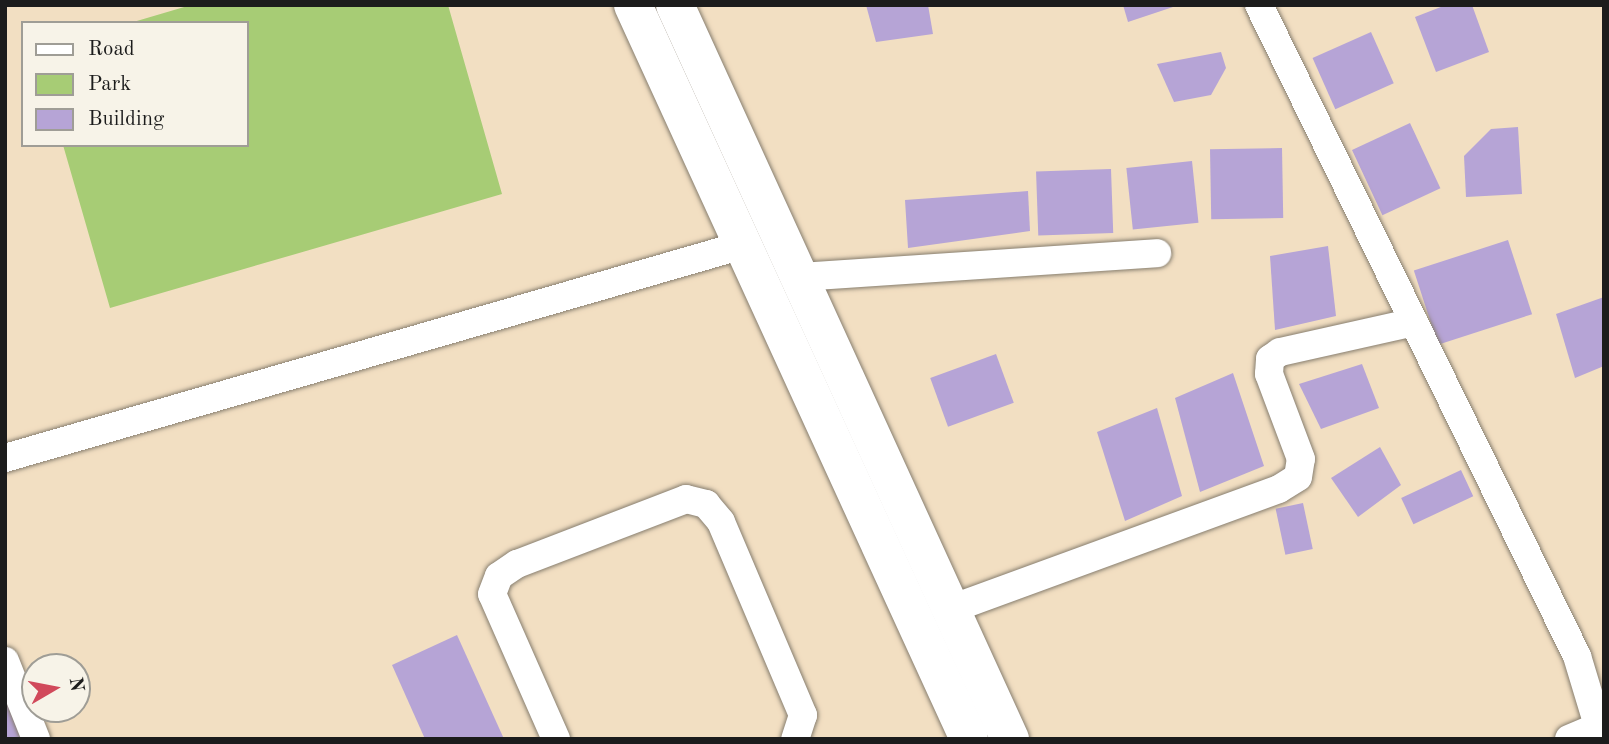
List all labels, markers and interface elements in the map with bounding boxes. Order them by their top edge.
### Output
legend [21,21,248,147]
text: Road [88,39,135,60]
text: Park [88,74,131,95]
text: Building [88,109,164,130]
north arrow [21,653,91,723]
text: N [65,676,86,693]

